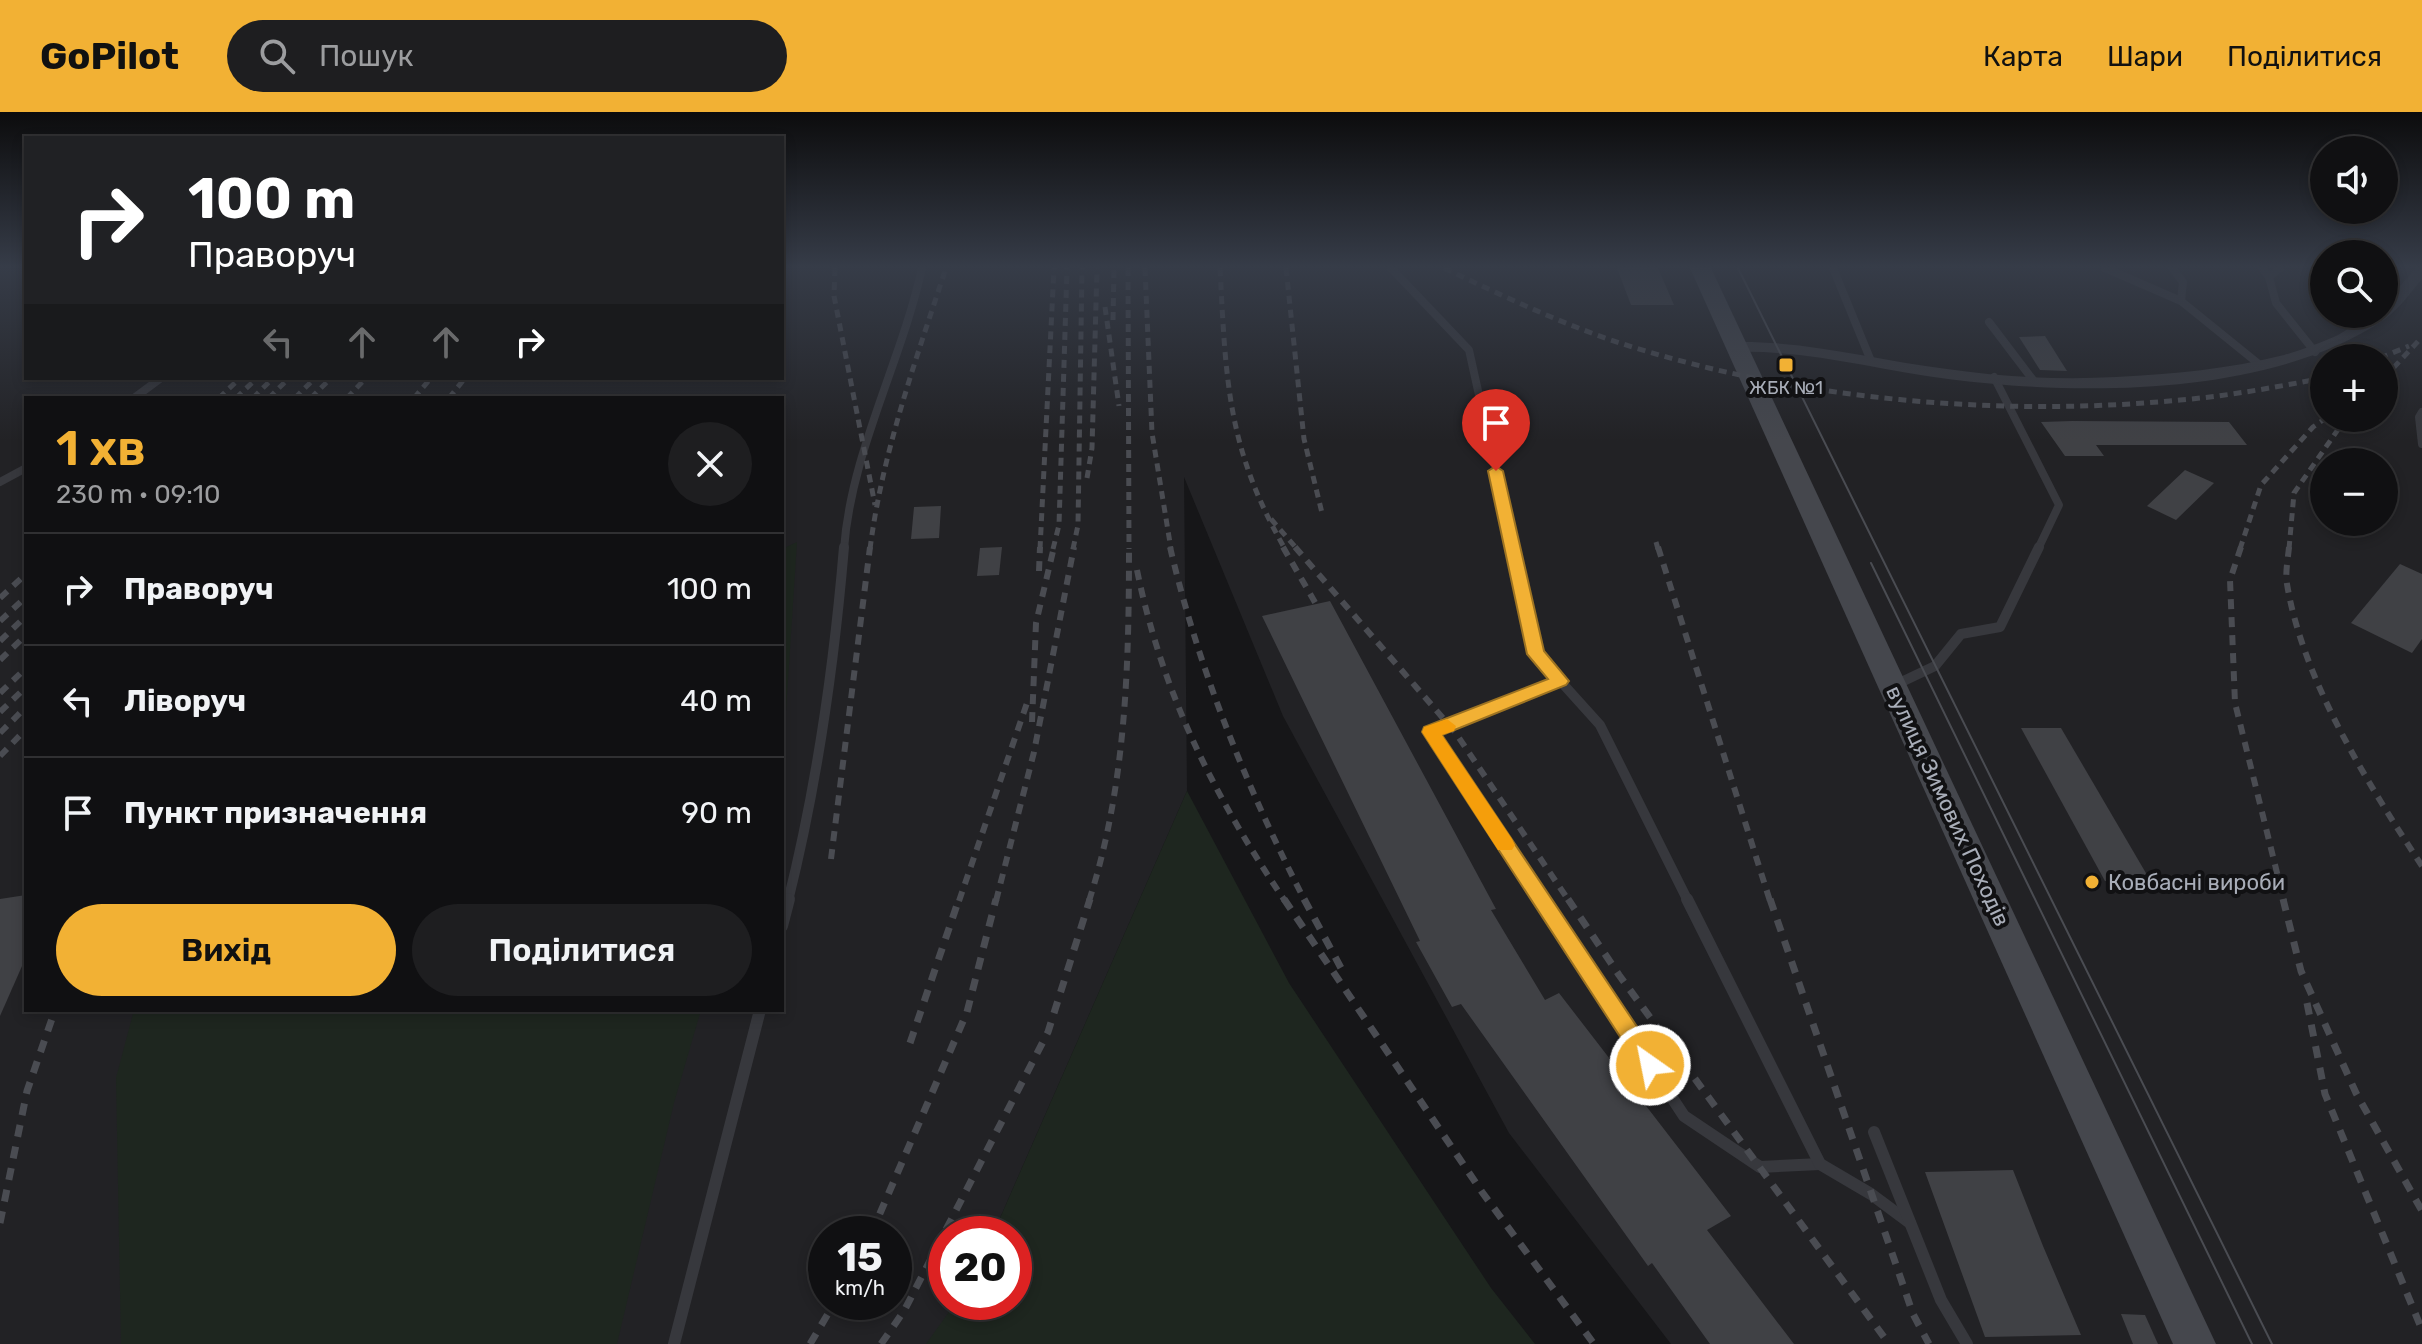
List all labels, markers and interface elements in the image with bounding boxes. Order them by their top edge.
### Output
search box [227,20,787,92]
text: GoPilot [40,33,179,79]
icon: search [255,34,299,78]
text: Пошук [319,38,414,74]
text: Карта [1983,40,2063,73]
text: Шари [2107,40,2183,73]
text: Поділитися [2227,40,2382,73]
map controls [2310,136,2398,536]
button: sound [2310,136,2398,224]
text: 100 m [188,166,355,232]
icon: right [56,168,160,272]
text: Праворуч [188,233,356,276]
button: search [2310,240,2398,328]
icon: left [256,320,300,364]
icon: ahead [340,320,384,364]
icon: ahead [424,320,468,364]
icon: right [508,320,552,364]
button: + [2310,344,2398,432]
marker: ЖБК №1 [1777,356,1795,374]
place label: ЖБК №1 [1749,377,1823,399]
pin [1462,389,1530,471]
icon: arrive [1474,401,1518,445]
text: 1 хв [56,420,146,477]
button: close [668,422,752,506]
button: − [2310,448,2398,536]
text: 230 m · 09:10 [56,479,220,510]
icon: right [56,567,100,611]
text: Праворуч [124,571,274,607]
text: 100 m [667,571,752,607]
icon: left [56,679,100,723]
street label: вулиця Зимових Походів [1880,681,2016,931]
text: Ліворуч [124,683,246,719]
text: 40 m [680,683,752,719]
icon: arrive [56,791,100,835]
text: Пункт призначення [124,795,427,831]
text: 90 m [681,795,752,831]
place label: Ковбасні вироби [2108,869,2285,896]
marker: Ковбасні вироби [2083,873,2101,891]
button: Вихід [56,904,396,996]
button: Поділитися [412,904,752,996]
position arrow [1608,1023,1692,1107]
speed limit sign: 20 [928,1216,1032,1320]
text: 15 [837,1234,883,1281]
text: km/h [835,1276,885,1300]

